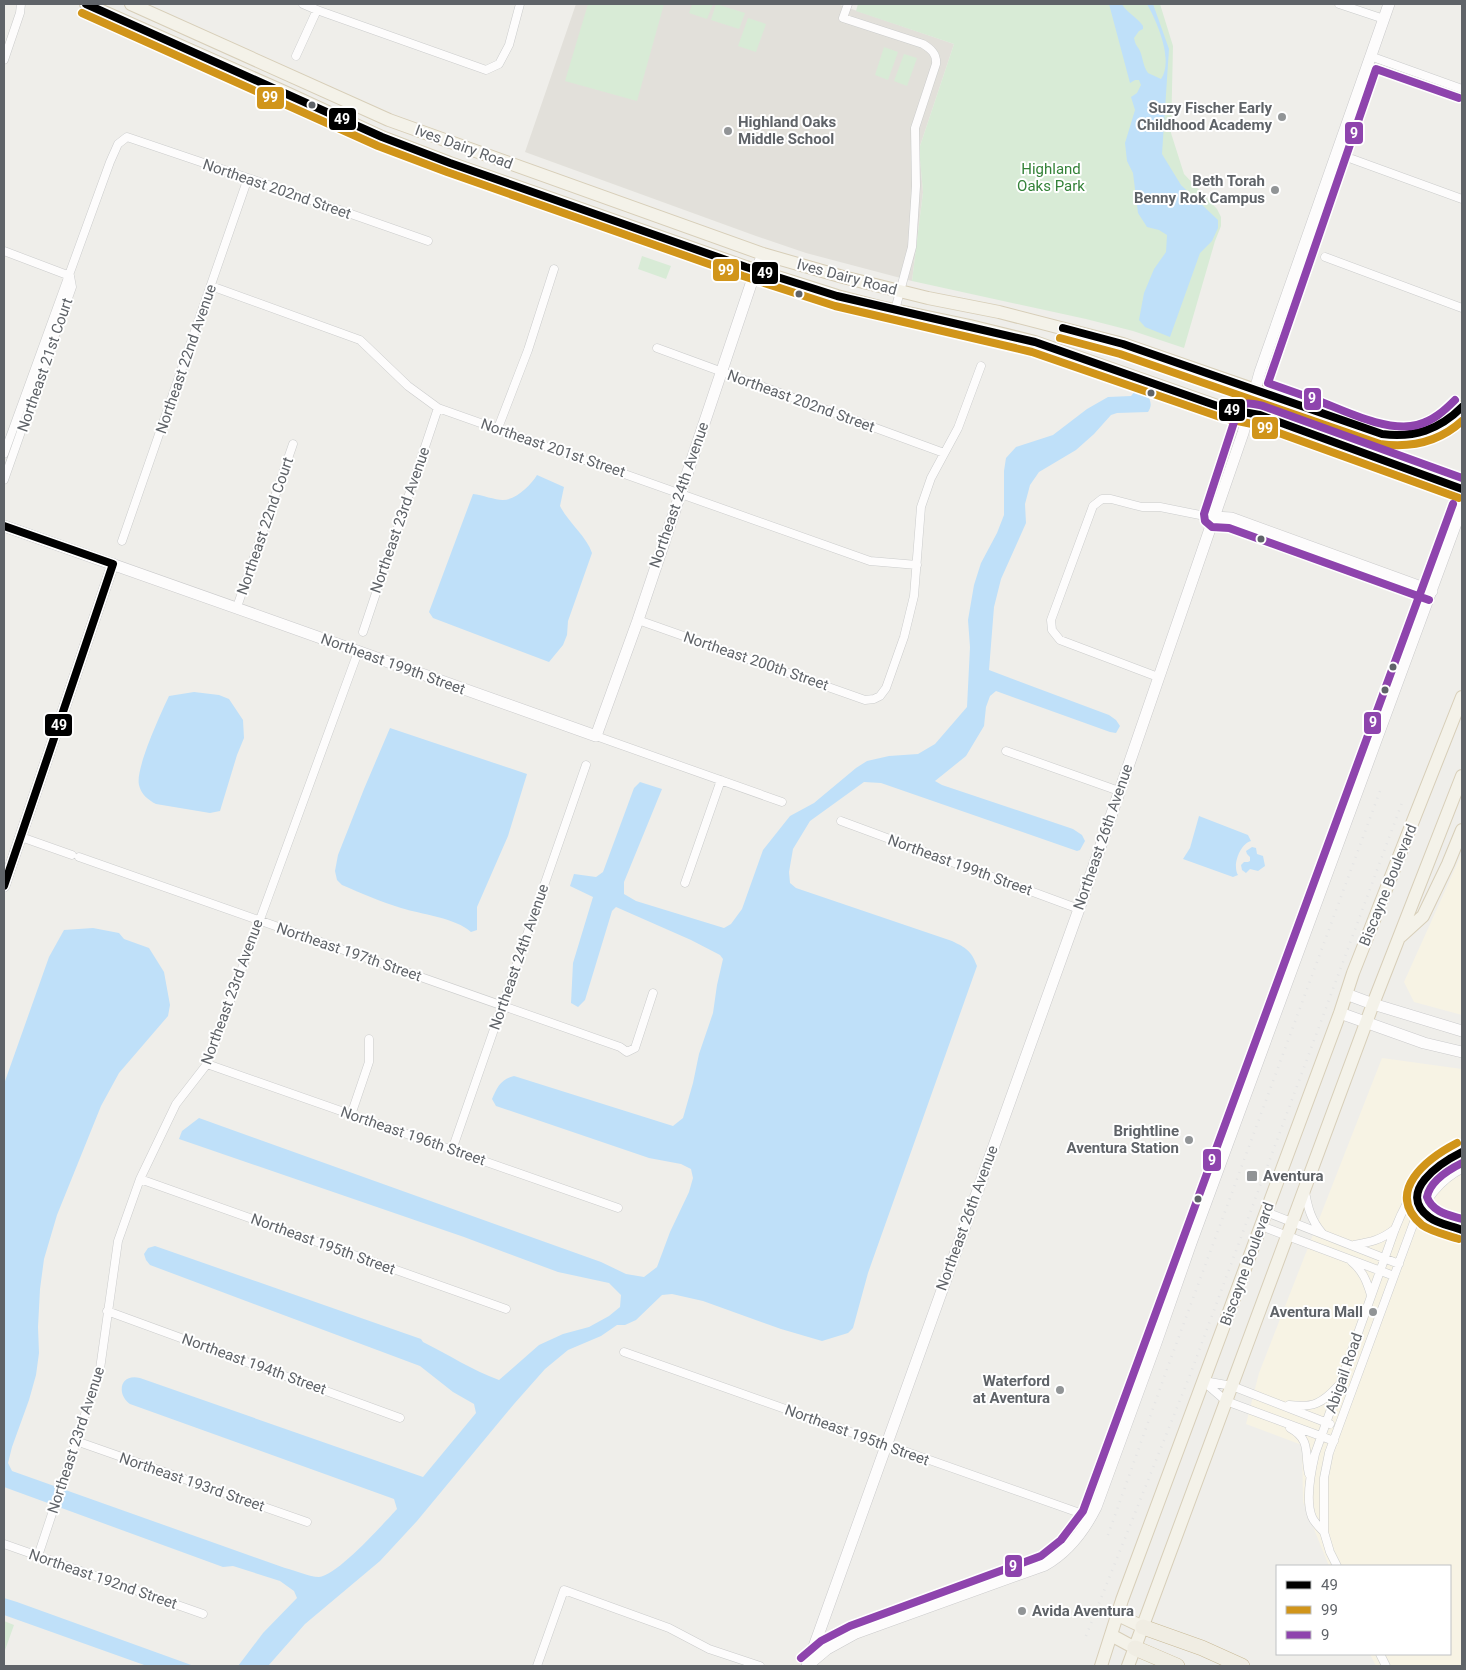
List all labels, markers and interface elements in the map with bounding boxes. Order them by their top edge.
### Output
line badge: 99 [256,86,285,110]
text: 99 [262,89,278,105]
place label: Suzy Fischer Early Childhood Academy [1137,99,1272,134]
unlabelled marker [307,100,317,110]
line badge: 49 [328,107,357,131]
text: 49 [334,111,350,127]
marker: Suzy Fischer Early Childhood Academy [1276,111,1288,123]
place label: Highland Oaks Middle School [738,113,836,148]
street label: Ives Dairy Road [413,121,515,173]
line badge: 9 [1344,121,1364,145]
marker: Highland Oaks Middle School [722,125,734,137]
text: 9 [1350,125,1358,141]
street label: Northeast 202nd Street [200,155,354,223]
park label: Highland Oaks Park [1017,160,1085,195]
place label: Beth Torah Benny Rok Campus [1134,172,1265,207]
marker: Beth Torah Benny Rok Campus [1269,184,1281,196]
street label: Ives Dairy Road [795,255,899,299]
line badge: 99 [712,258,740,282]
line badge: 49 [751,261,779,285]
text: 99 [718,262,734,278]
text: 49 [757,265,773,281]
street label: Northeast 22nd Avenue [152,282,220,436]
unlabelled marker [794,289,804,299]
street label: Northeast 21st Court [14,296,76,434]
street label: Northeast 202nd Street [725,366,877,436]
line badge: 9 [1303,387,1322,411]
unlabelled marker [1146,388,1156,398]
text: 9 [1308,390,1316,406]
line badge: 49 [1218,398,1246,422]
text: 49 [1224,402,1240,418]
street label: Northeast 201st Street [478,415,628,481]
line badge: 99 [1251,416,1279,440]
street label: Northeast 24th Avenue [646,420,712,570]
text: 99 [1257,420,1273,436]
street label: Northeast 23rd Avenue [367,445,433,595]
street label: Northeast 22nd Court [233,455,297,597]
unlabelled marker [1256,534,1266,544]
street label: Northeast 200th Street [681,628,831,694]
street label: Northeast 199th Street [318,630,468,699]
unlabelled marker [1388,662,1398,672]
unlabelled marker [1380,685,1390,695]
line badge: 9 [1363,711,1382,735]
line badge: 49 [44,713,73,737]
text: 9 [1369,714,1377,730]
text: 49 [51,717,67,733]
street label: Northeast 26th Avenue [1070,762,1136,912]
street label: Biscayne Boulevard [1355,821,1421,949]
street label: Northeast 199th Street [885,831,1035,900]
street label: Northeast 24th Avenue [486,882,552,1032]
street label: Northeast 23rd Avenue [197,917,267,1067]
street label: Northeast 197th Street [274,919,424,985]
street label: Northeast 196th Street [338,1103,488,1169]
place label: Brightline Aventura Station [1067,1122,1179,1157]
marker: Brightline Aventura Station [1183,1134,1195,1146]
street label: Northeast 26th Avenue [932,1143,1002,1293]
line badge: 9 [1202,1148,1222,1172]
text: 9 [1208,1152,1216,1168]
place label: Aventura [1263,1167,1323,1185]
marker: Aventura [1245,1169,1259,1183]
unlabelled marker [1193,1194,1203,1204]
street label: Biscayne Boulevard [1216,1200,1278,1328]
street label: Northeast 195th Street [248,1210,398,1279]
place label: Aventura Mall [1270,1303,1363,1321]
marker: Aventura Mall [1367,1306,1379,1318]
street label: Northeast 194th Street [179,1330,329,1399]
street label: Abigail Road [1322,1330,1366,1416]
street label: Northeast 23rd Avenue [44,1364,108,1516]
place label: Waterford at Aventura [973,1372,1050,1407]
marker: Waterford at Aventura [1054,1384,1066,1396]
street label: Northeast 195th Street [782,1401,932,1470]
street label: Northeast 193rd Street [117,1449,267,1515]
street label: Northeast 192nd Street [26,1545,180,1613]
line badge: 9 [1004,1554,1023,1578]
text: 9 [1009,1558,1017,1574]
legend [1276,1565,1451,1655]
text: 49 [1321,1576,1338,1594]
text: 99 [1321,1601,1338,1619]
place label: Avida Aventura [1032,1602,1134,1620]
marker: Avida Aventura [1016,1605,1028,1617]
text: 9 [1321,1626,1329,1644]

